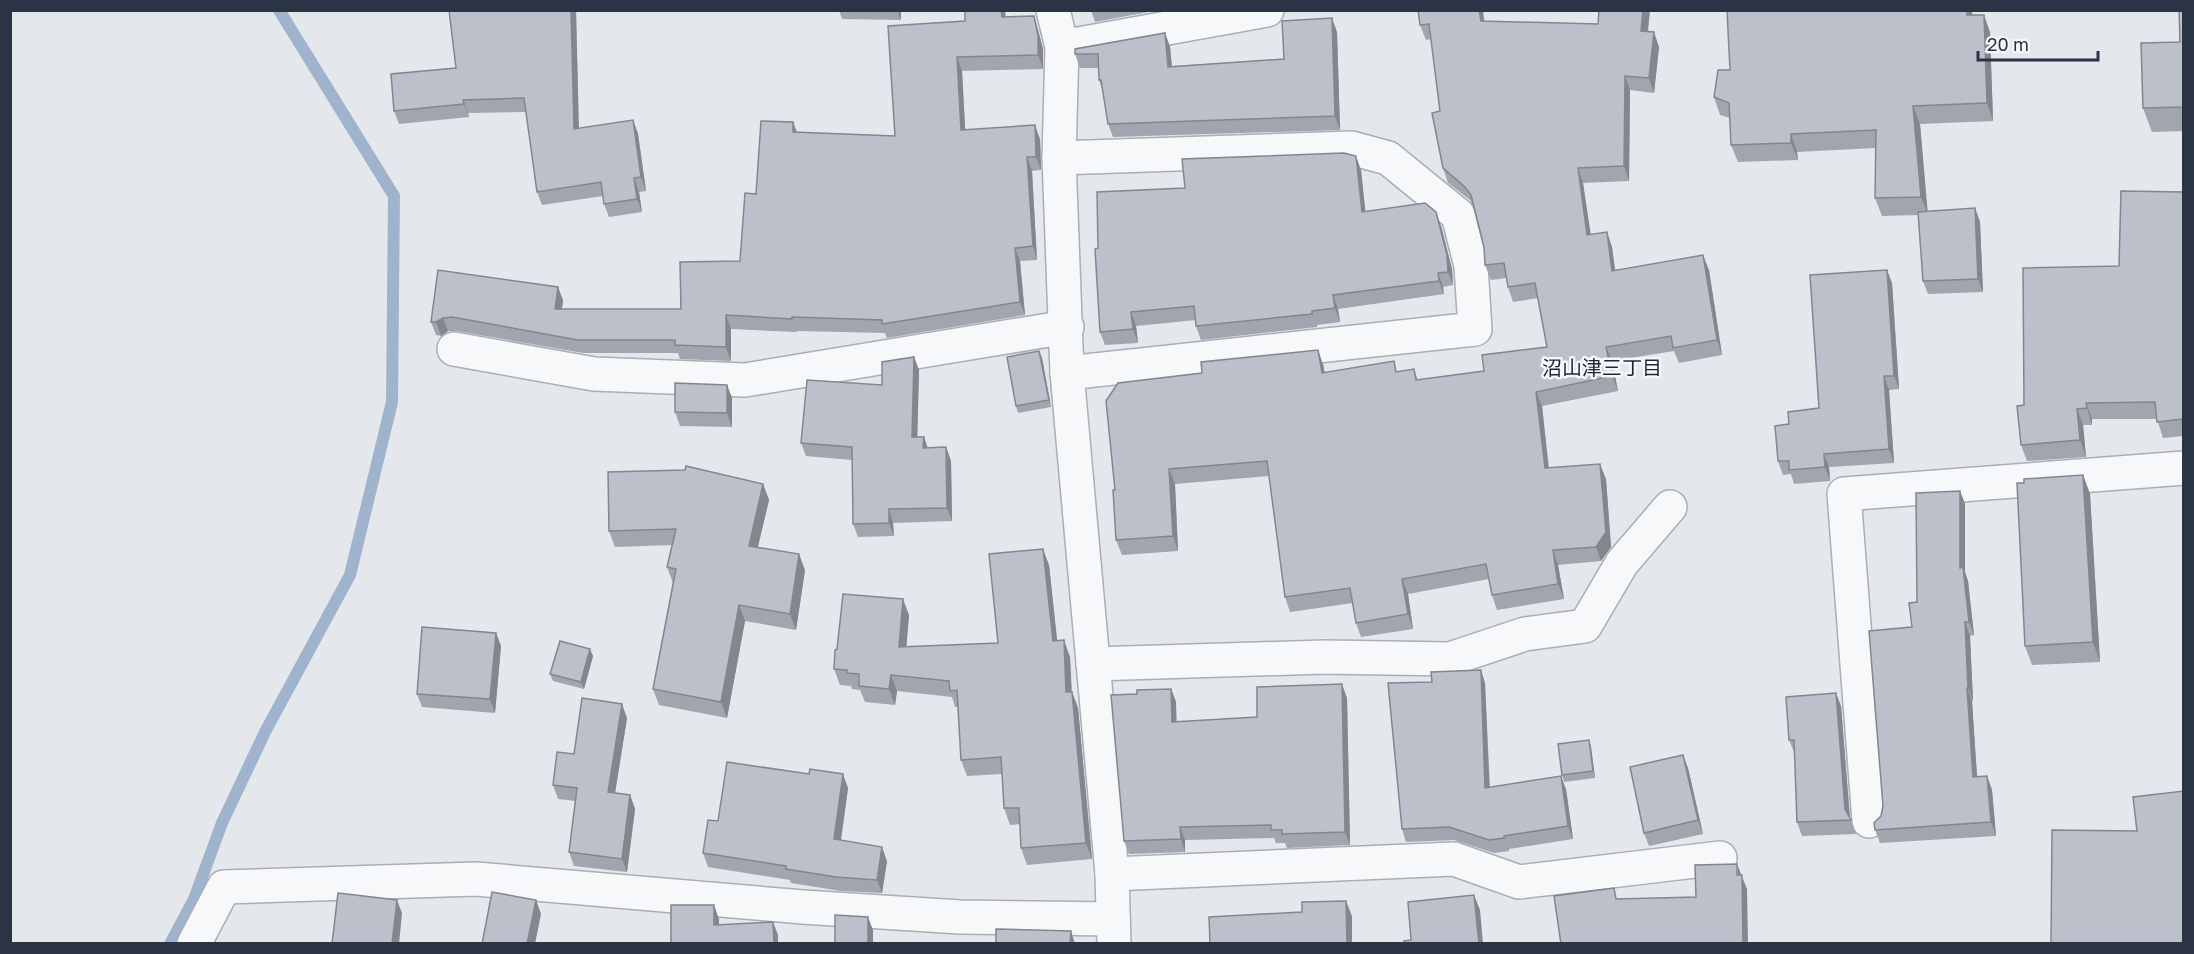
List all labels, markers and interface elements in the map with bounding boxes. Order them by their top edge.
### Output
scale bar [1978,24,2098,62]
text: 20 m [1987,33,2029,55]
district label: 沼山津三丁目 [1542,355,1662,379]

